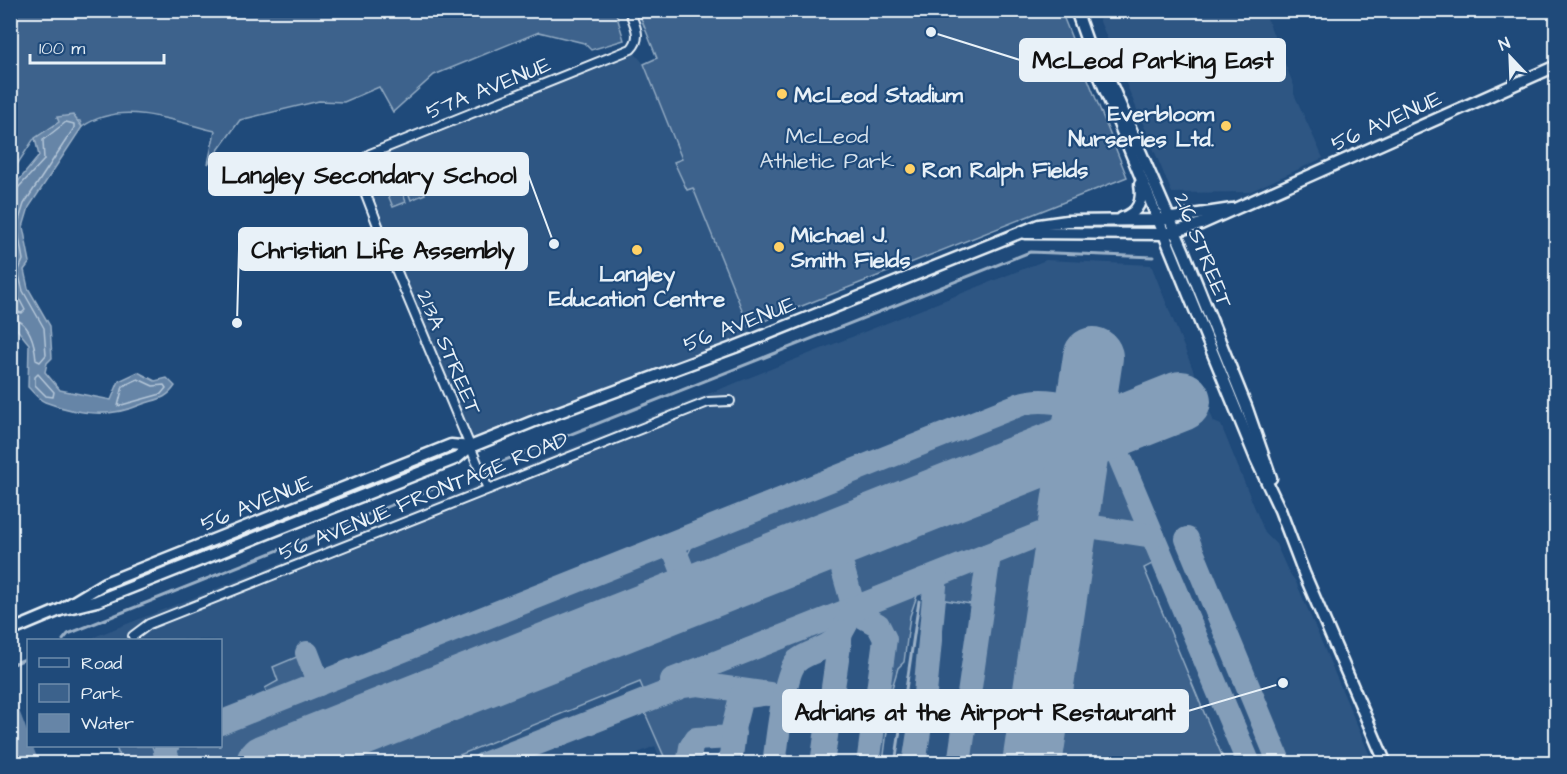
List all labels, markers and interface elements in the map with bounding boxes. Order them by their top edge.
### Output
scale bar [30,27,164,65]
north arrow [1480,27,1540,87]
text: N [1496,32,1513,56]
text: 100 m [39,36,85,61]
callout: McLeod Parking East [1020,39,1285,81]
text: McLeod Parking East [1032,44,1274,79]
street label: 57A AVENUE [422,49,556,128]
place label: McLeod Stadium [794,80,964,111]
street label: 56 AVENUE [1326,83,1447,160]
marker: McLeod Stadium [775,87,789,101]
place label: Everbloom Nurseries Ltd. [1068,99,1215,155]
marker: Everbloom Nurseries Ltd. [1219,119,1233,133]
park label: McLeod Athletic Park [759,121,895,177]
callout: Langley Secondary School [209,153,528,195]
place label: Ron Ralph Fields [922,155,1088,186]
text: Langley Secondary School [221,159,517,195]
marker: Ron Ralph Fields [903,162,917,176]
street label: 216 STREET [1166,189,1240,313]
place label: Michael J. Smith Fields [790,220,910,276]
callout: Christian Life Assembly [239,228,527,270]
text: Christian Life Assembly [251,234,516,270]
marker: Michael J. Smith Fields [772,240,786,254]
marker: Langley Education Centre [630,243,644,257]
place label: Langley Education Centre [549,259,725,315]
street label: 213A STREET [408,285,489,420]
street label: 56 AVENUE [679,289,800,360]
street label: 56 AVENUE FRONTAGE ROAD [274,424,573,569]
street label: 56 AVENUE [196,467,317,540]
legend [27,639,222,747]
text: Road [81,651,122,676]
text: Park [81,681,123,706]
callout: Adrians at the Airport Restaurant [783,690,1188,732]
text: Adrians at the Airport Restaurant [794,696,1176,730]
text: Water [81,711,134,736]

